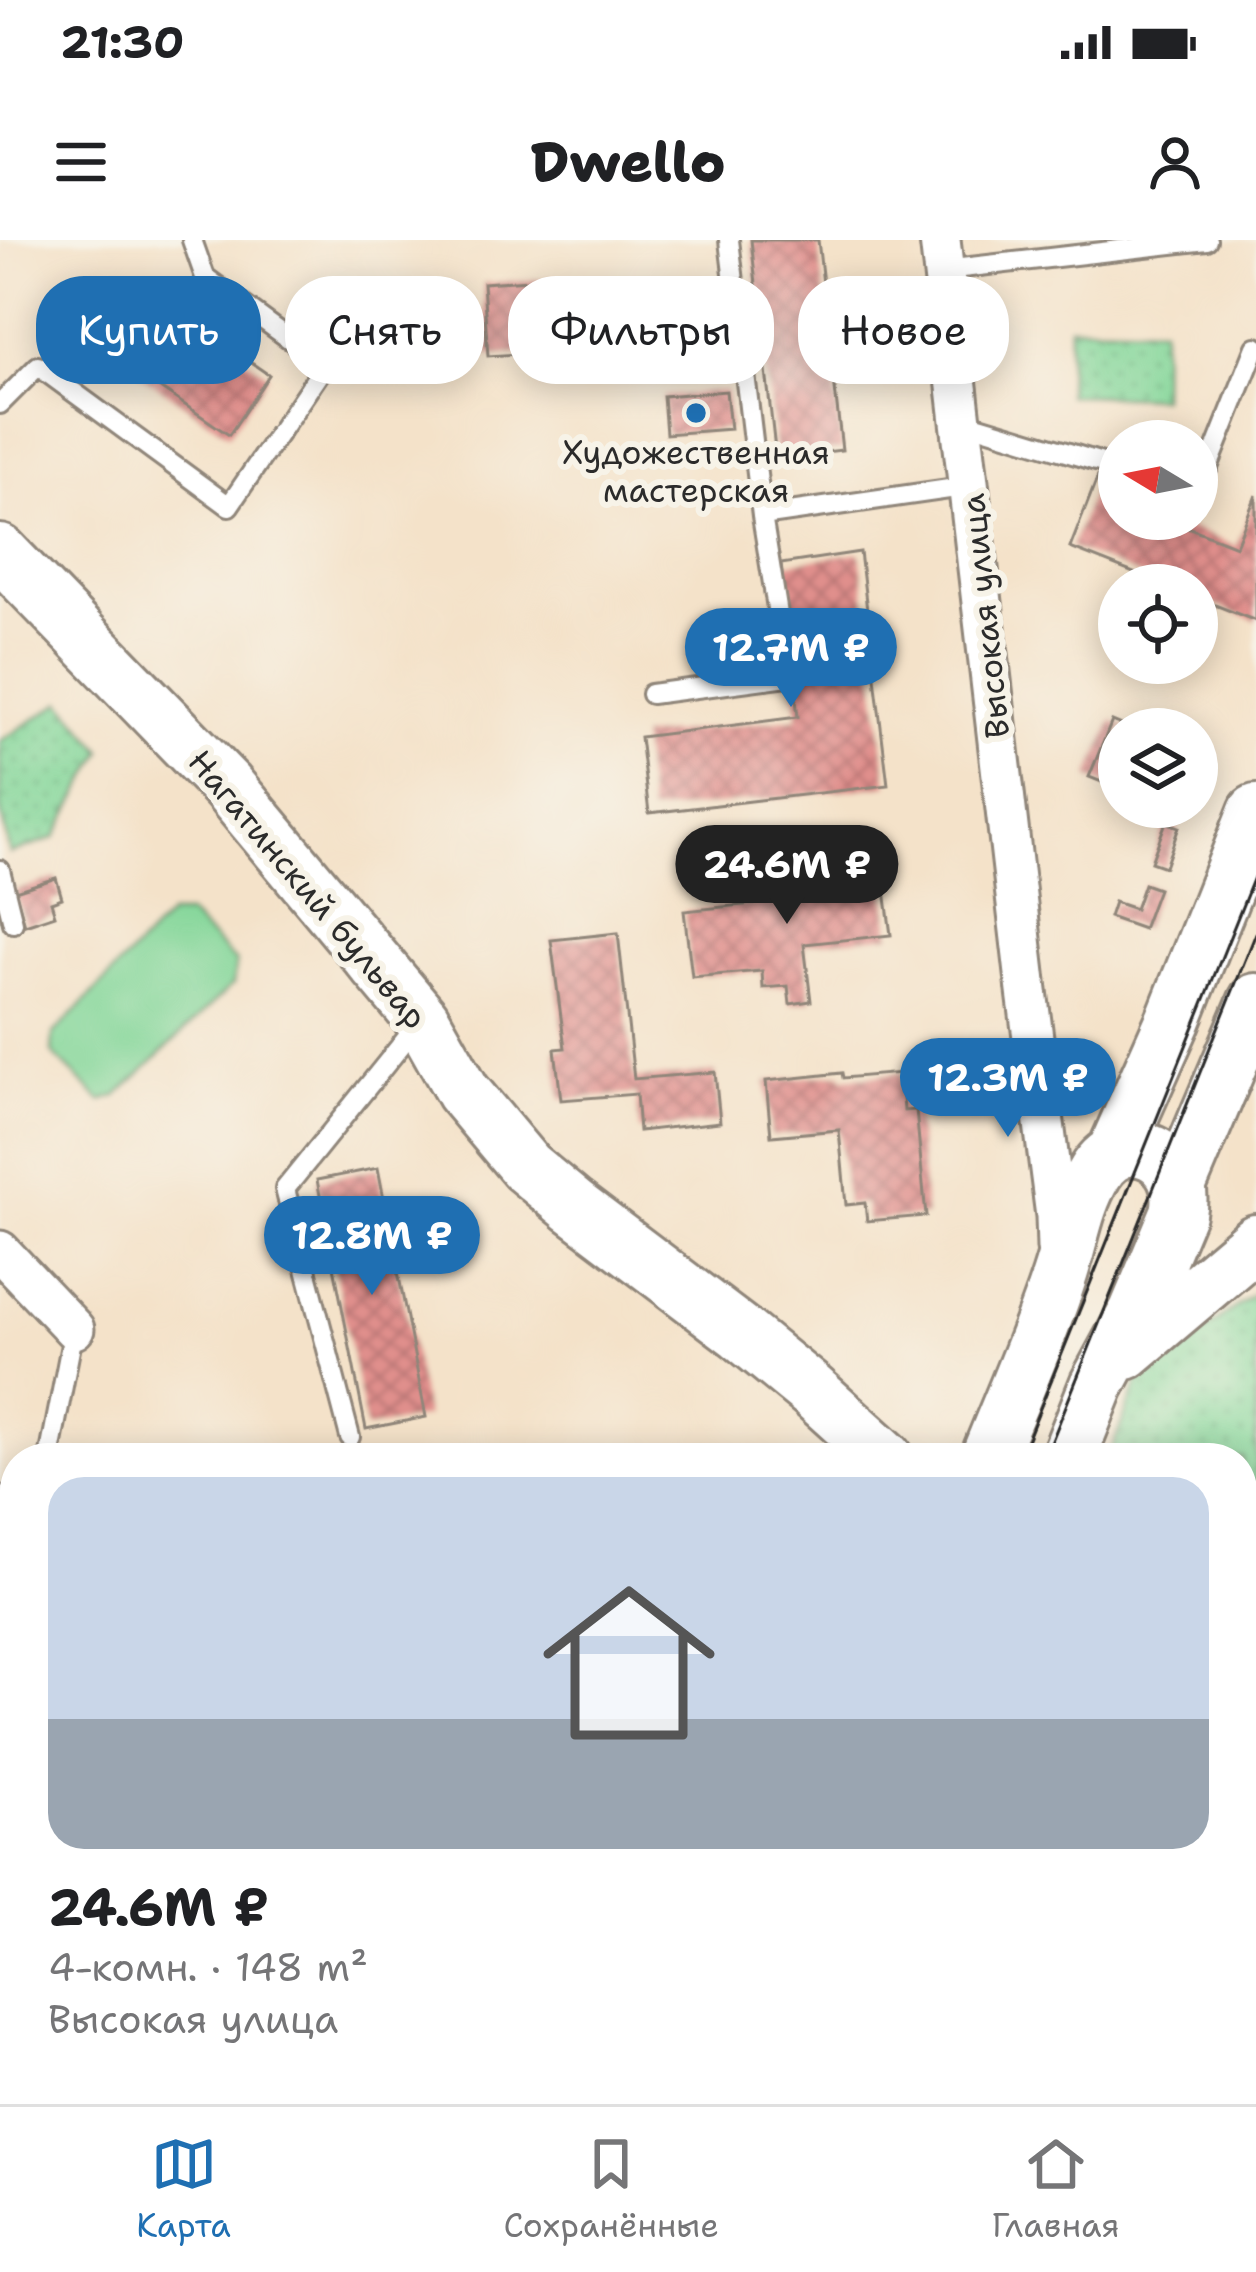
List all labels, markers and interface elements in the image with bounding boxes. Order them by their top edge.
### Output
text: 21:30 [60,12,185,72]
text: Dwello [530,126,726,198]
icon: menu [48,129,114,195]
icon: person [1142,129,1208,195]
chip: Купить [36,276,261,384]
chip: Снять [285,276,484,384]
chip: Фильтры [508,276,774,384]
chip: Новое [798,276,1009,384]
marker: Художественная мастерская [683,400,709,426]
north arrow [1098,420,1218,540]
map controls [1098,420,1218,828]
place label: Художественная мастерская [562,430,830,513]
street label: Высокая улица [950,491,1020,741]
button: locate [1098,564,1218,684]
pin: 12.7M ₽ [680,608,902,710]
text: 12.7M ₽ [712,621,870,673]
button: layers [1098,708,1218,828]
street label: Нагатинский бульвар [178,740,438,1038]
pin: 24.6M ₽ [676,825,898,927]
text: 24.6M ₽ [702,838,872,890]
pin: 12.3M ₽ [897,1038,1119,1140]
text: 12.3M ₽ [927,1051,1089,1103]
pin: 12.8M ₽ [261,1196,483,1298]
text: 12.8M ₽ [291,1209,453,1261]
icon: home [521,1555,737,1771]
text: 24.6M ₽ [48,1873,269,1941]
text: 4-комн. · 148 m² [48,1941,368,1993]
text: Высокая улица [48,1993,338,2045]
tab: Карта [136,2131,231,2248]
tab: Сохранённые [503,2131,719,2248]
tab: Главная [992,2131,1120,2248]

